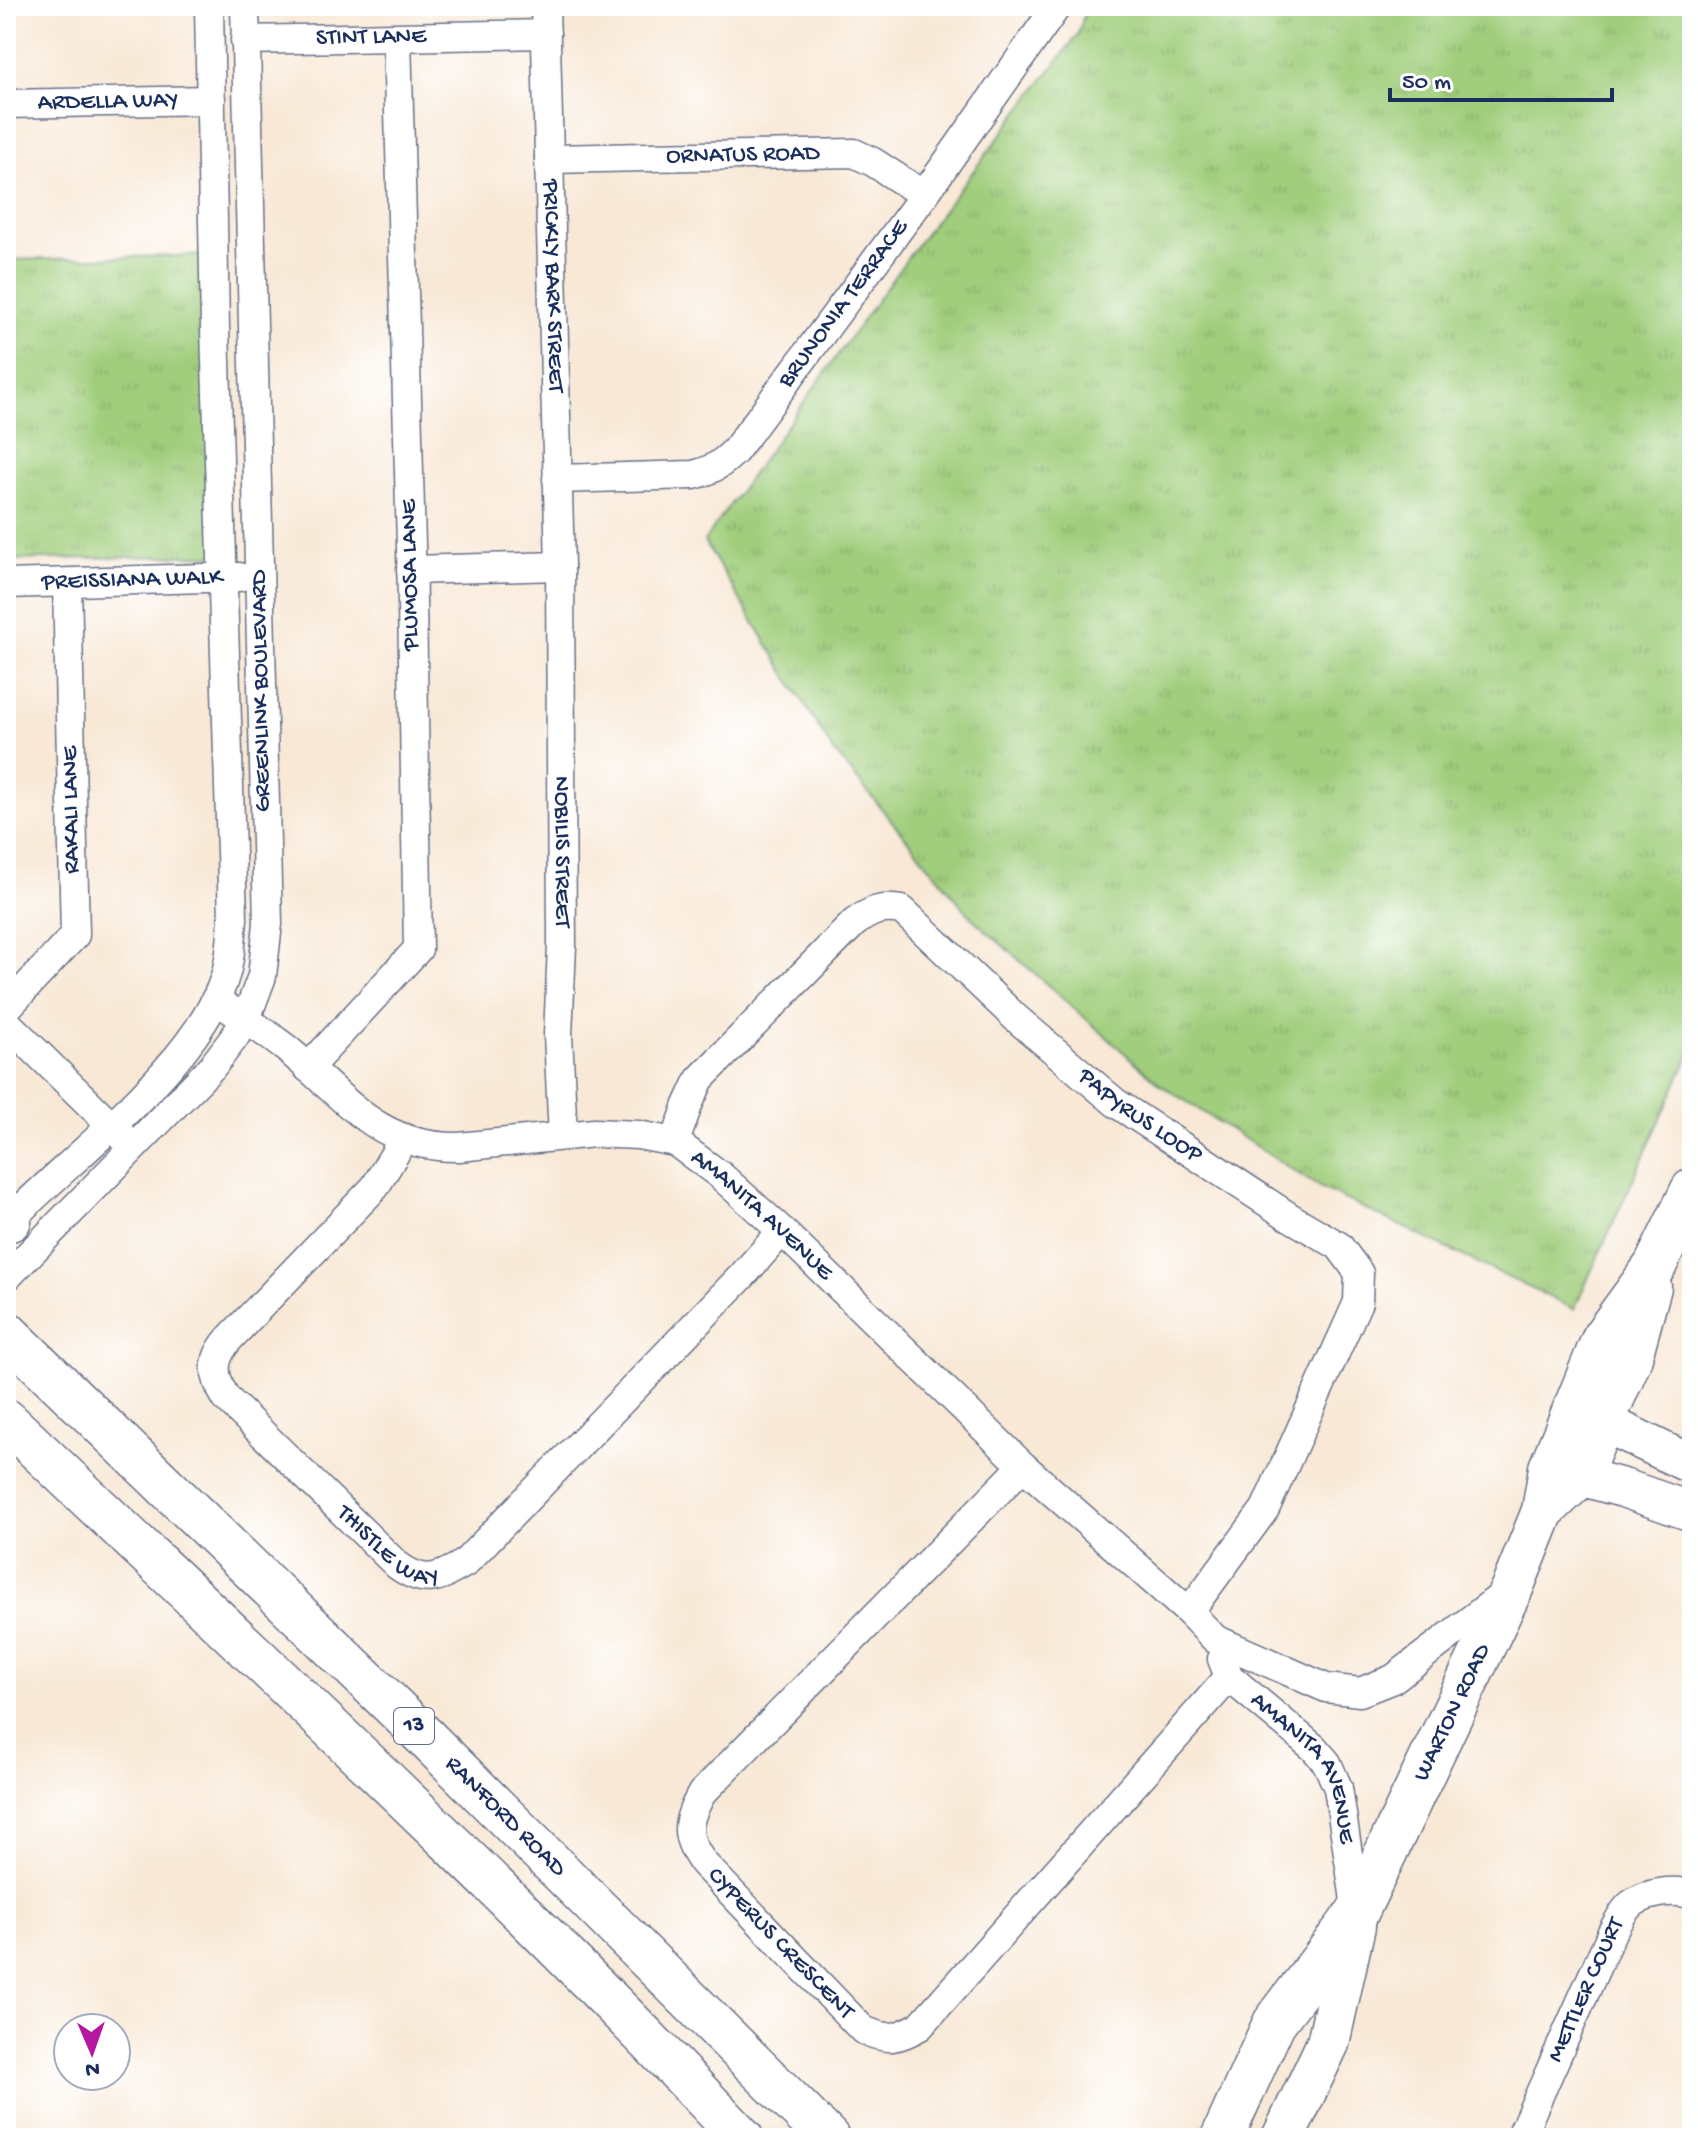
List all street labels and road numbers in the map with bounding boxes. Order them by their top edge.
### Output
street label: STINT LANE [316,22,427,53]
street label: ARDELLA WAY [37,86,178,118]
street label: ORNATUS ROAD [666,139,820,171]
street label: PRICKLY BARK STREET [535,178,570,395]
street label: BRUNONIA TERRACE [771,213,916,394]
street label: PLUMOSA LANE [395,498,427,652]
street label: PREISSIANA WALK [40,563,226,597]
street label: GREENLINK BOULEVARD [245,569,279,812]
street label: RAKALI LANE [56,745,88,874]
street label: NOBILIS STREET [547,776,576,929]
street label: PAPYRUS LOOP [1071,1062,1208,1170]
street label: AMANITA AVENUE [684,1143,840,1288]
street label: THISTLE WAY [329,1498,441,1593]
street label: WARTON ROAD [1407,1639,1498,1786]
street label: AMANITA AVENUE [1244,1686,1361,1847]
road number: 13 [394,1708,434,1744]
street label: RANFORD ROAD [438,1750,572,1884]
street label: CYPERUS CRESCENT [701,1861,861,2027]
street label: METTLER COURT [1541,1911,1632,2067]

